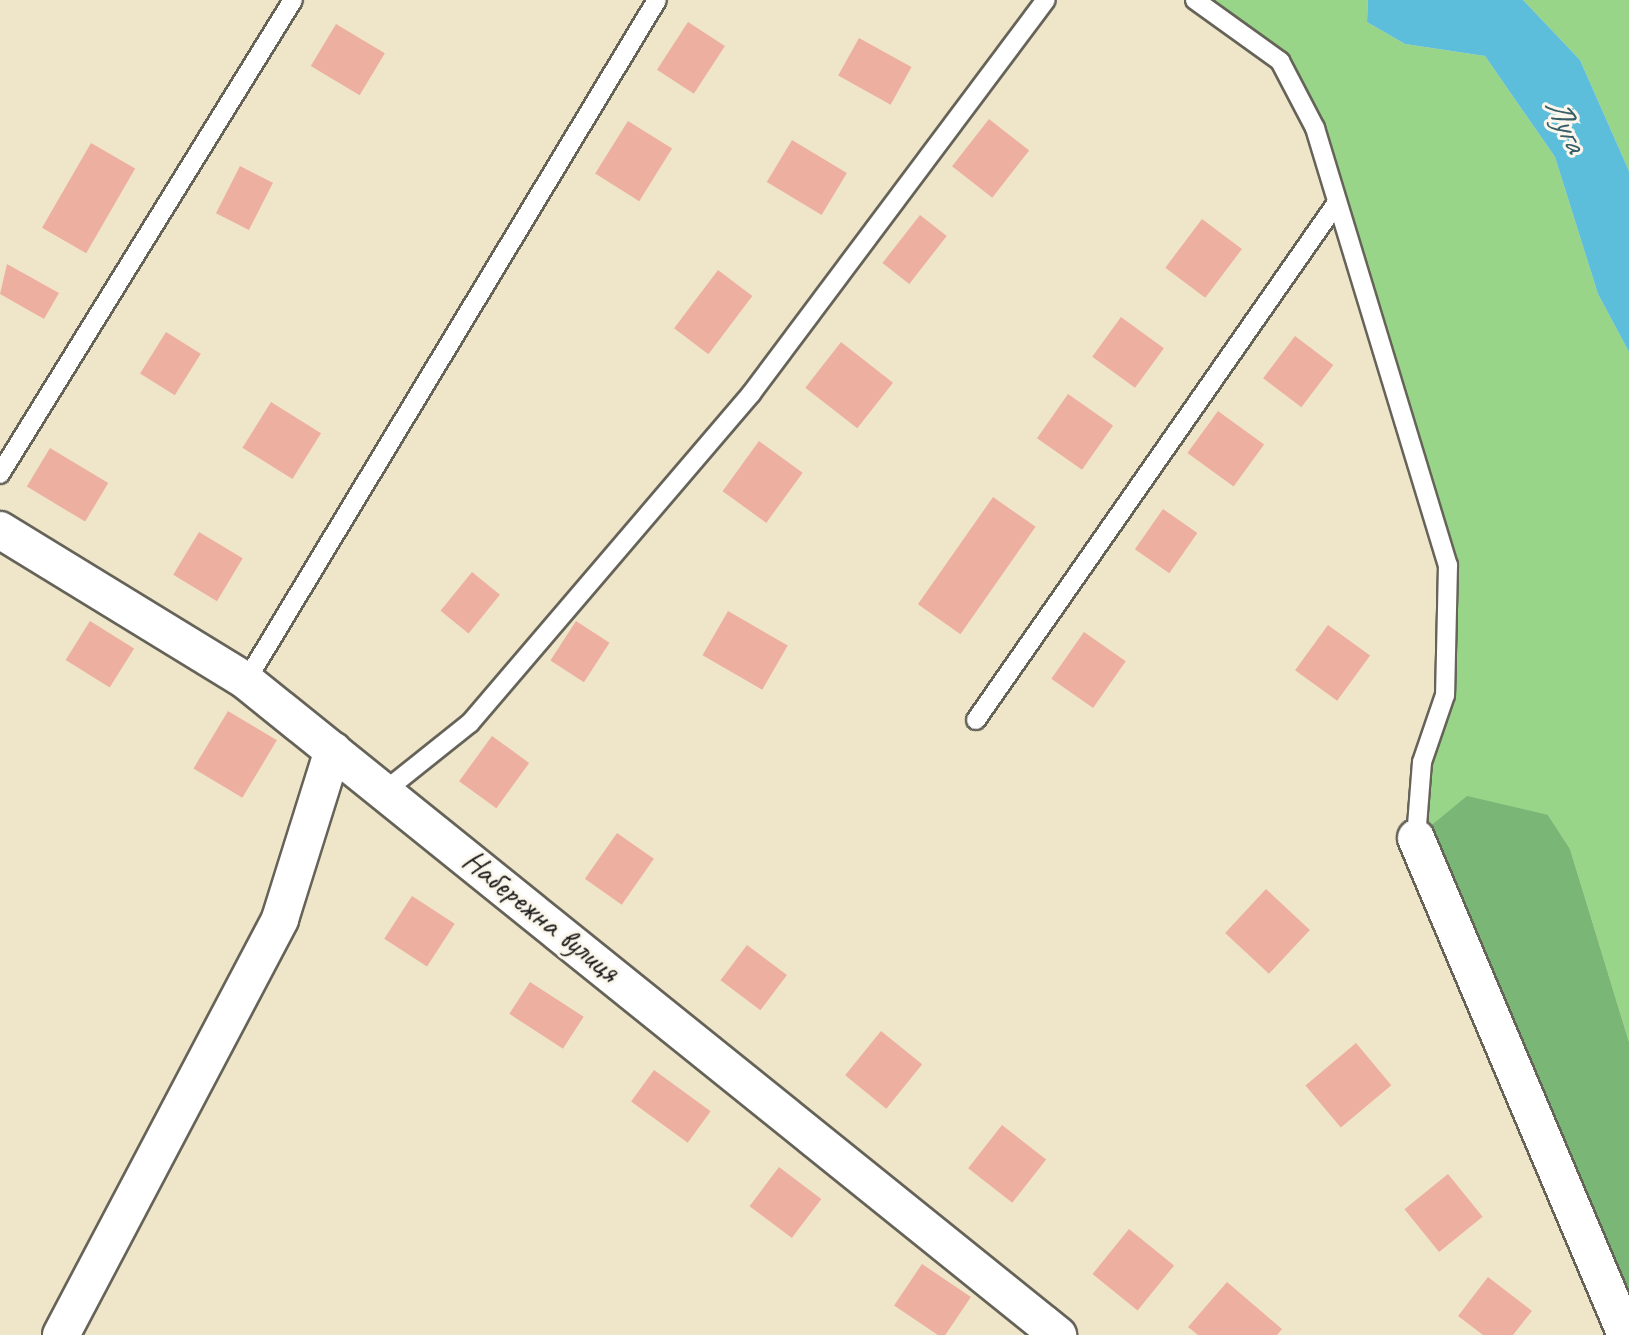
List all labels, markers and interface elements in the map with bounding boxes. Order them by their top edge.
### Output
water label: Луга [1537,90,1597,158]
street label: Набережна вулиця [454,841,628,991]

